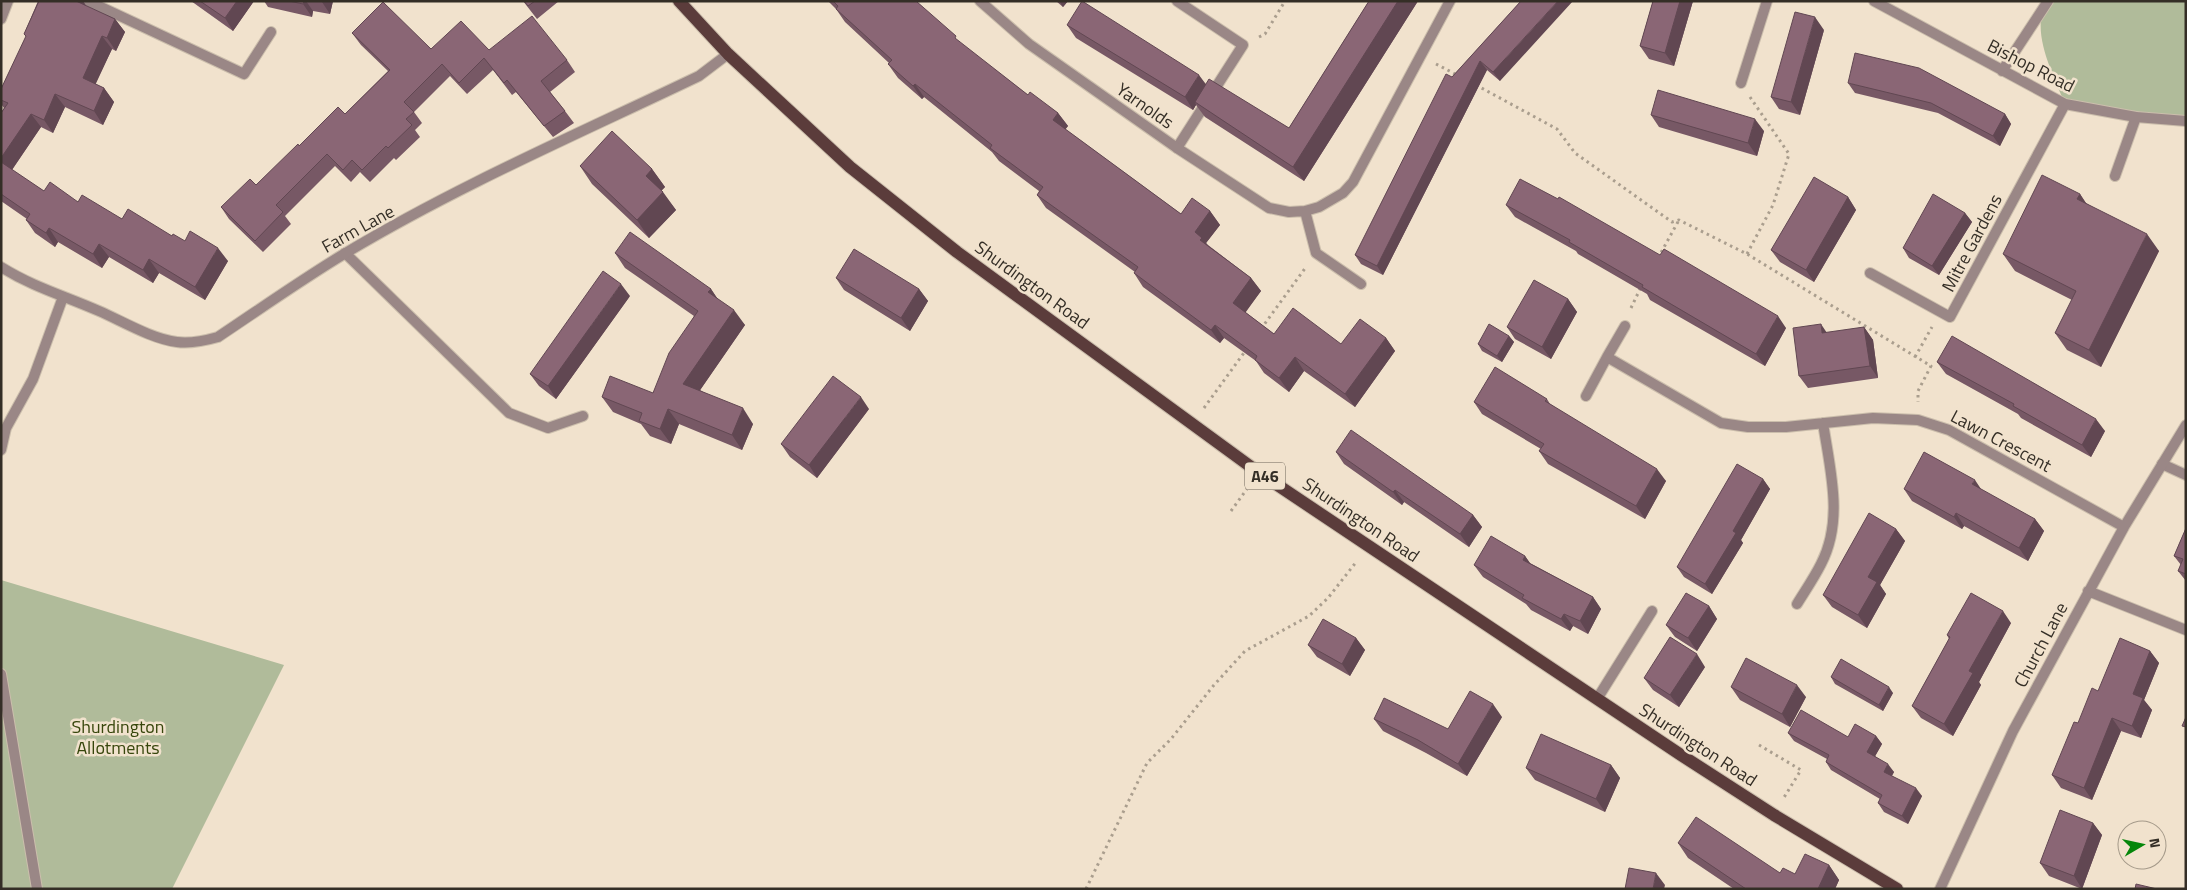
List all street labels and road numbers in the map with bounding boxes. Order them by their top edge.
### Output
street label: Bishop Road [1983,32,2080,99]
street label: Yarnolds [1111,76,1180,135]
street label: Mitre Gardens [1934,189,2009,296]
street label: Farm Lane [316,197,399,260]
street label: Shurdington Road [969,234,1095,335]
street label: Lawn Crescent [1946,403,2057,479]
road number: A46 [1245,462,1285,490]
street label: Shurdington Road [1297,470,1425,569]
street label: Church Lane [2007,597,2074,692]
street label: Shurdington Road [1634,696,1763,793]

